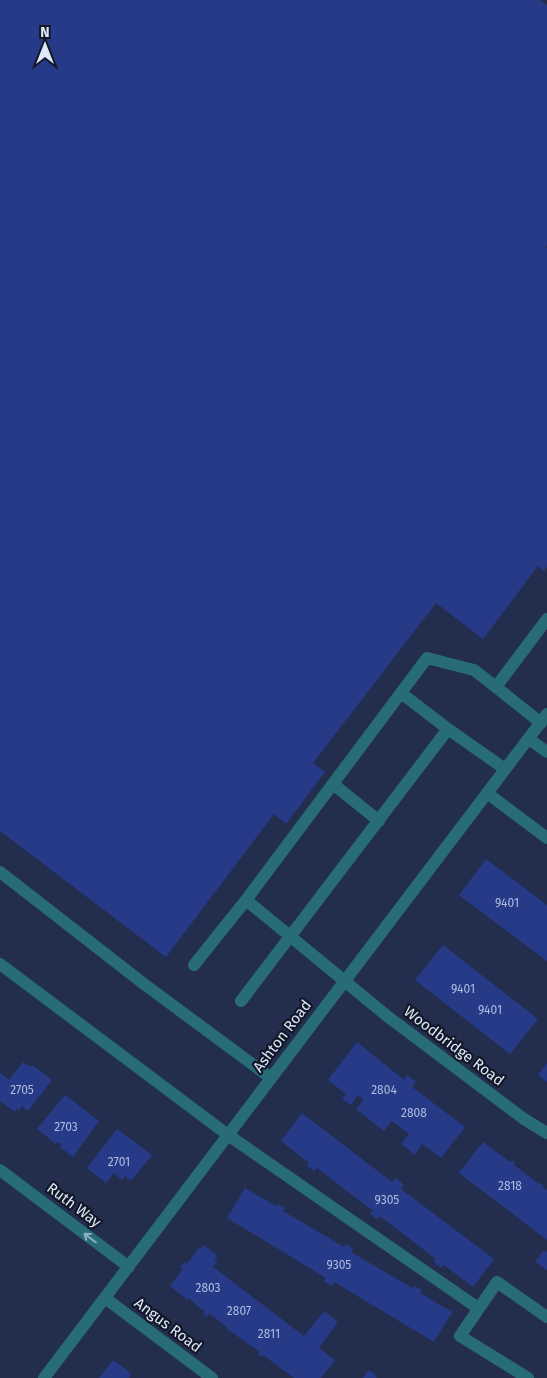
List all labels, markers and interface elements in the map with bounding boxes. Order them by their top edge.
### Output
north arrow [20,20,70,70]
text: N [40,24,50,41]
house number: 9401 [495,896,519,910]
house number: 9401 [451,982,475,996]
street label: Ashton Road [249,996,315,1076]
street label: Woodbridge Road [400,1002,508,1090]
house number: 9401 [478,1003,502,1017]
house number: 2705 [10,1083,34,1097]
house number: 2804 [371,1083,397,1097]
house number: 2808 [401,1106,427,1120]
house number: 2703 [54,1120,78,1134]
house number: 2701 [108,1155,130,1169]
street label: Ruth Way [43,1179,105,1232]
house number: 2818 [498,1179,522,1193]
house number: 9305 [375,1193,399,1207]
one-way arrow [84,1232,97,1243]
house number: 9305 [327,1258,351,1272]
house number: 2803 [195,1281,221,1295]
street label: Angus Road [131,1294,205,1356]
house number: 2807 [227,1304,251,1318]
house number: 2811 [258,1327,280,1341]

